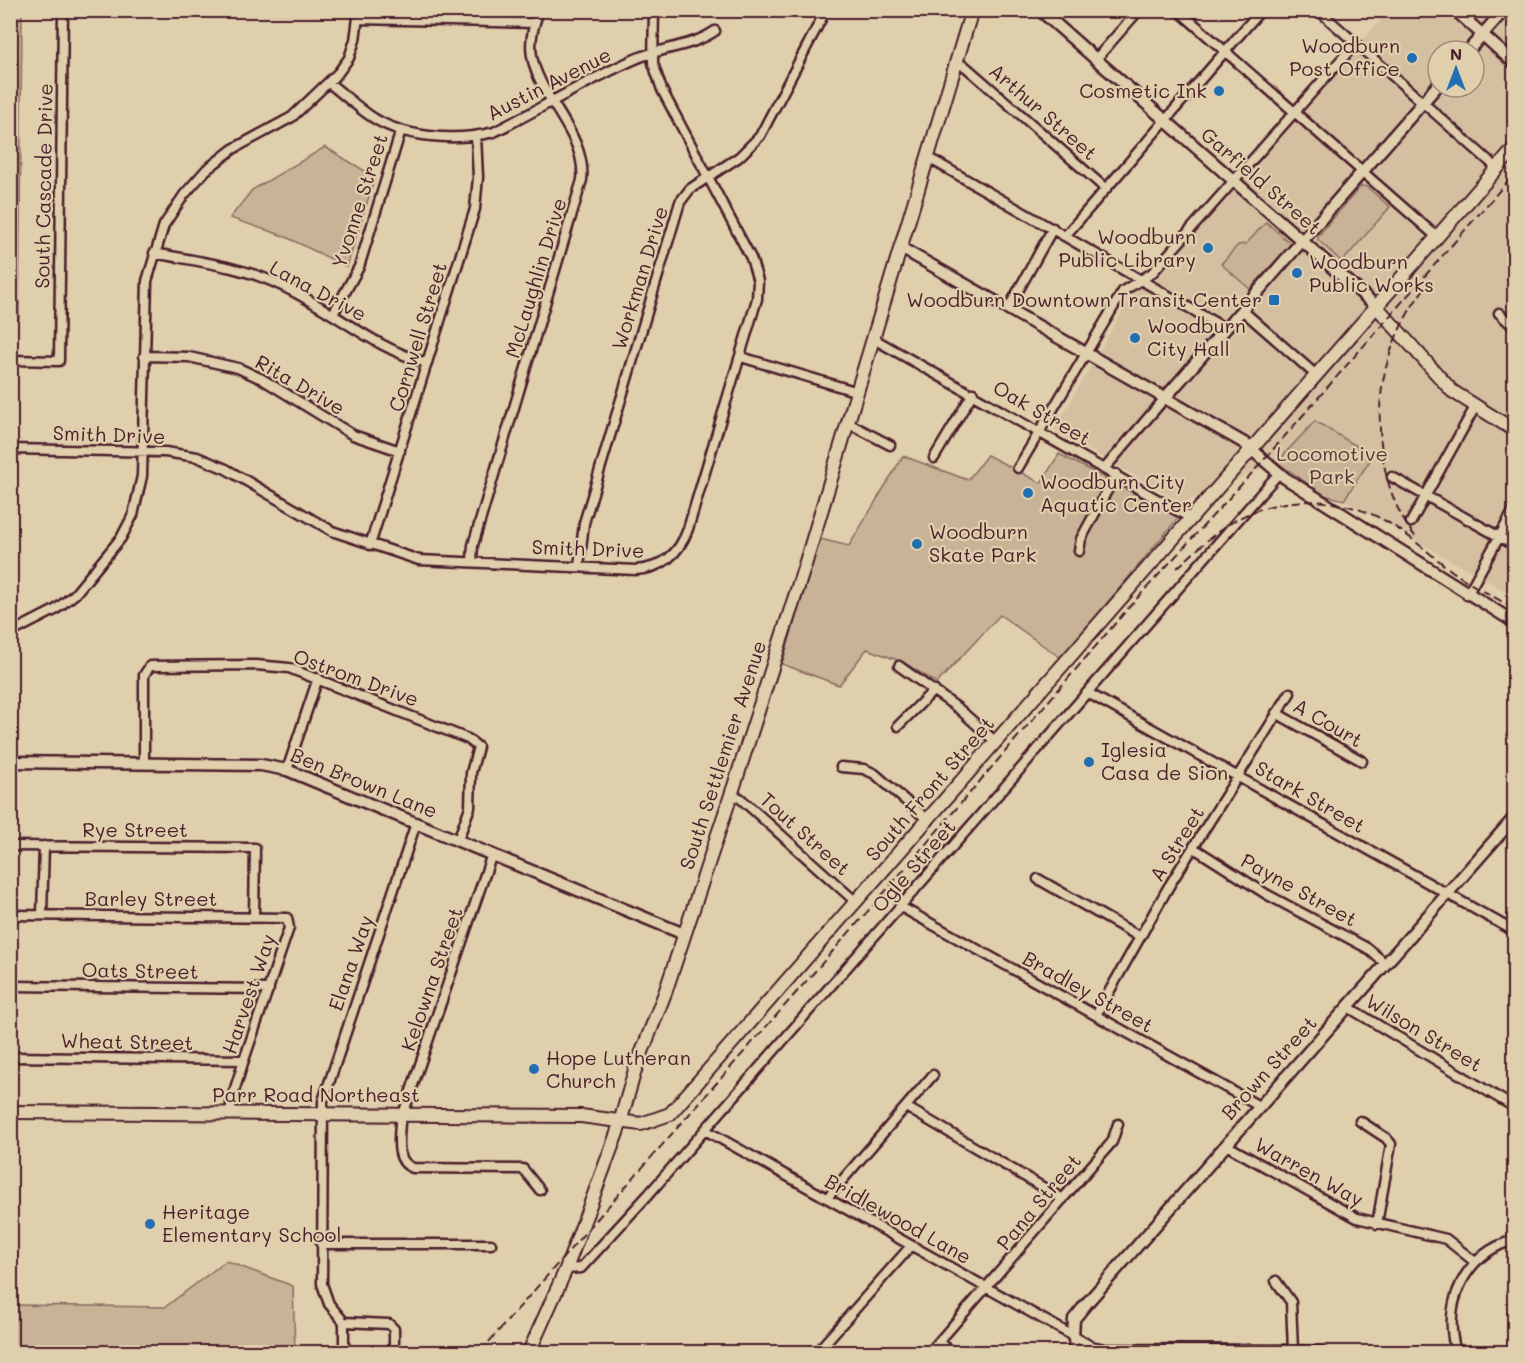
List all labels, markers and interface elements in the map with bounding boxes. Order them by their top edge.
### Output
place label: Woodburn Post Office [1289,32,1400,81]
north arrow [1426,39,1486,99]
street label: Austin Avenue [482,41,615,126]
text: N [1450,43,1462,64]
marker: Woodburn Post Office [1405,51,1419,65]
street label: Arthur Street [984,57,1103,165]
place label: Cosmetic Ink [1079,77,1207,103]
street label: South Cascade Drive [28,83,58,289]
marker: Cosmetic Ink [1212,84,1226,98]
street label: Garfield Street [1196,121,1327,240]
street label: Yvonne Street [325,130,393,271]
street label: McLaughlin Drive [498,195,572,361]
street label: Workman Drive [605,203,673,353]
place label: Woodburn Public Library [1058,223,1196,272]
marker: Woodburn Public Library [1201,241,1215,255]
place label: Woodburn Public Works [1309,248,1434,297]
street label: Lana Drive [266,254,371,326]
street label: Cornwell Street [382,259,452,415]
marker: Woodburn Public Works [1290,266,1304,280]
place label: Woodburn Downtown Transit Center [906,286,1262,312]
marker: Woodburn Downtown Transit Center [1267,293,1281,307]
place label: Woodburn City Hall [1147,312,1246,361]
marker: Woodburn City Hall [1128,331,1142,345]
street label: Rita Drive [251,348,350,420]
street label: Oak Street [989,374,1096,451]
street label: Smith Drive [52,419,166,449]
park label: Locomotive Park [1276,440,1388,489]
place label: Woodburn City Aquatic Center [1040,468,1192,517]
marker: Woodburn City Aquatic Center [1021,486,1035,500]
place label: Woodburn Skate Park [929,518,1036,567]
street label: Smith Drive [531,533,645,563]
marker: Woodburn Skate Park [910,537,924,551]
street label: South Settlemier Avenue [673,637,771,872]
street label: Ostrom Drive [290,642,423,712]
street label: A Court [1289,692,1368,752]
street label: South Front Street [859,711,999,866]
place label: Iglesia Casa de Sion [1101,736,1228,785]
street label: Ben Brown Lane [287,741,442,823]
street label: Stark Street [1251,754,1370,838]
marker: Iglesia Casa de Sion [1082,755,1096,769]
street label: Tout Street [755,786,856,881]
street label: A Street [1143,801,1209,886]
street label: Ogle Street [866,813,961,917]
street label: Rye Street [82,816,188,842]
street label: Payne Street [1237,847,1362,932]
street label: Barley Street [85,885,217,911]
street label: Kelowna Street [394,903,468,1054]
street label: Elana Way [322,911,379,1014]
street label: Harvest Way [215,930,281,1057]
street label: Bradley Street [1019,944,1158,1038]
street label: Oats Street [81,956,199,984]
street label: Wilson Street [1361,987,1488,1077]
street label: Brown Street [1215,1010,1322,1125]
street label: Wheat Street [61,1027,194,1055]
place label: Hope Lutheran Church [546,1044,691,1093]
marker: Hope Lutheran Church [527,1062,541,1076]
street label: Parr Road Northeast [212,1081,420,1107]
street label: Warren Way [1251,1131,1368,1212]
street label: Pana Street [990,1148,1086,1255]
street label: Bridlewood Lane [821,1167,976,1269]
place label: Heritage Elementary School [162,1198,341,1247]
marker: Heritage Elementary School [143,1217,157,1231]

